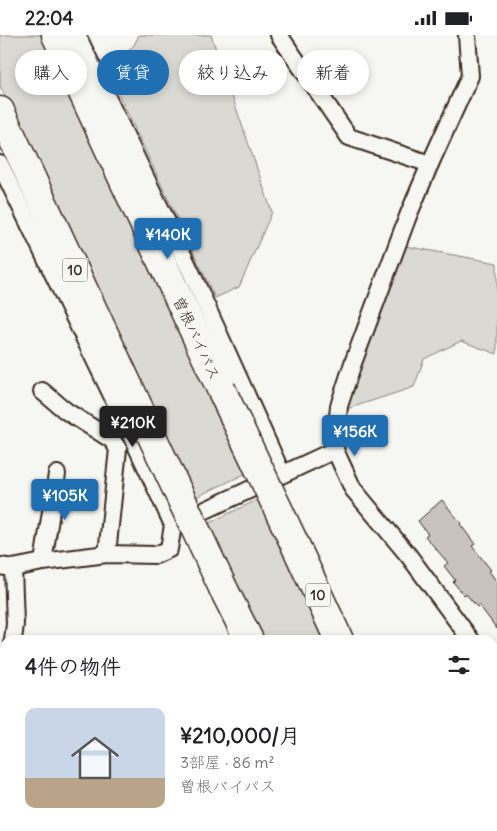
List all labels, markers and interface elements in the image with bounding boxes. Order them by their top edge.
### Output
text: 22:04 [25,6,74,30]
chip: 購入 [15,50,87,95]
chip: 賃貸 [97,50,169,95]
chip: 絞り込み [179,50,287,95]
chip: 新着 [297,50,369,95]
pin: ¥140K [133,217,203,260]
text: ¥140K [145,224,191,244]
road number: 10 [62,259,88,281]
street label: 曽根バイパス [169,293,225,383]
pin: ¥210K [98,405,168,448]
text: ¥210K [111,412,155,432]
pin: ¥156K [320,415,390,457]
text: ¥156K [333,421,377,441]
pin: ¥105K [30,479,100,521]
text: ¥105K [42,485,88,505]
road number: 10 [306,583,330,607]
icon: filters [445,651,473,679]
text: 4件の物件 [25,653,121,680]
text: ¥210,000/月 [180,722,300,749]
icon: home [65,728,125,788]
text: 3部屋 · 86 m² [180,752,275,772]
text: 曽根バイパス [180,776,276,796]

